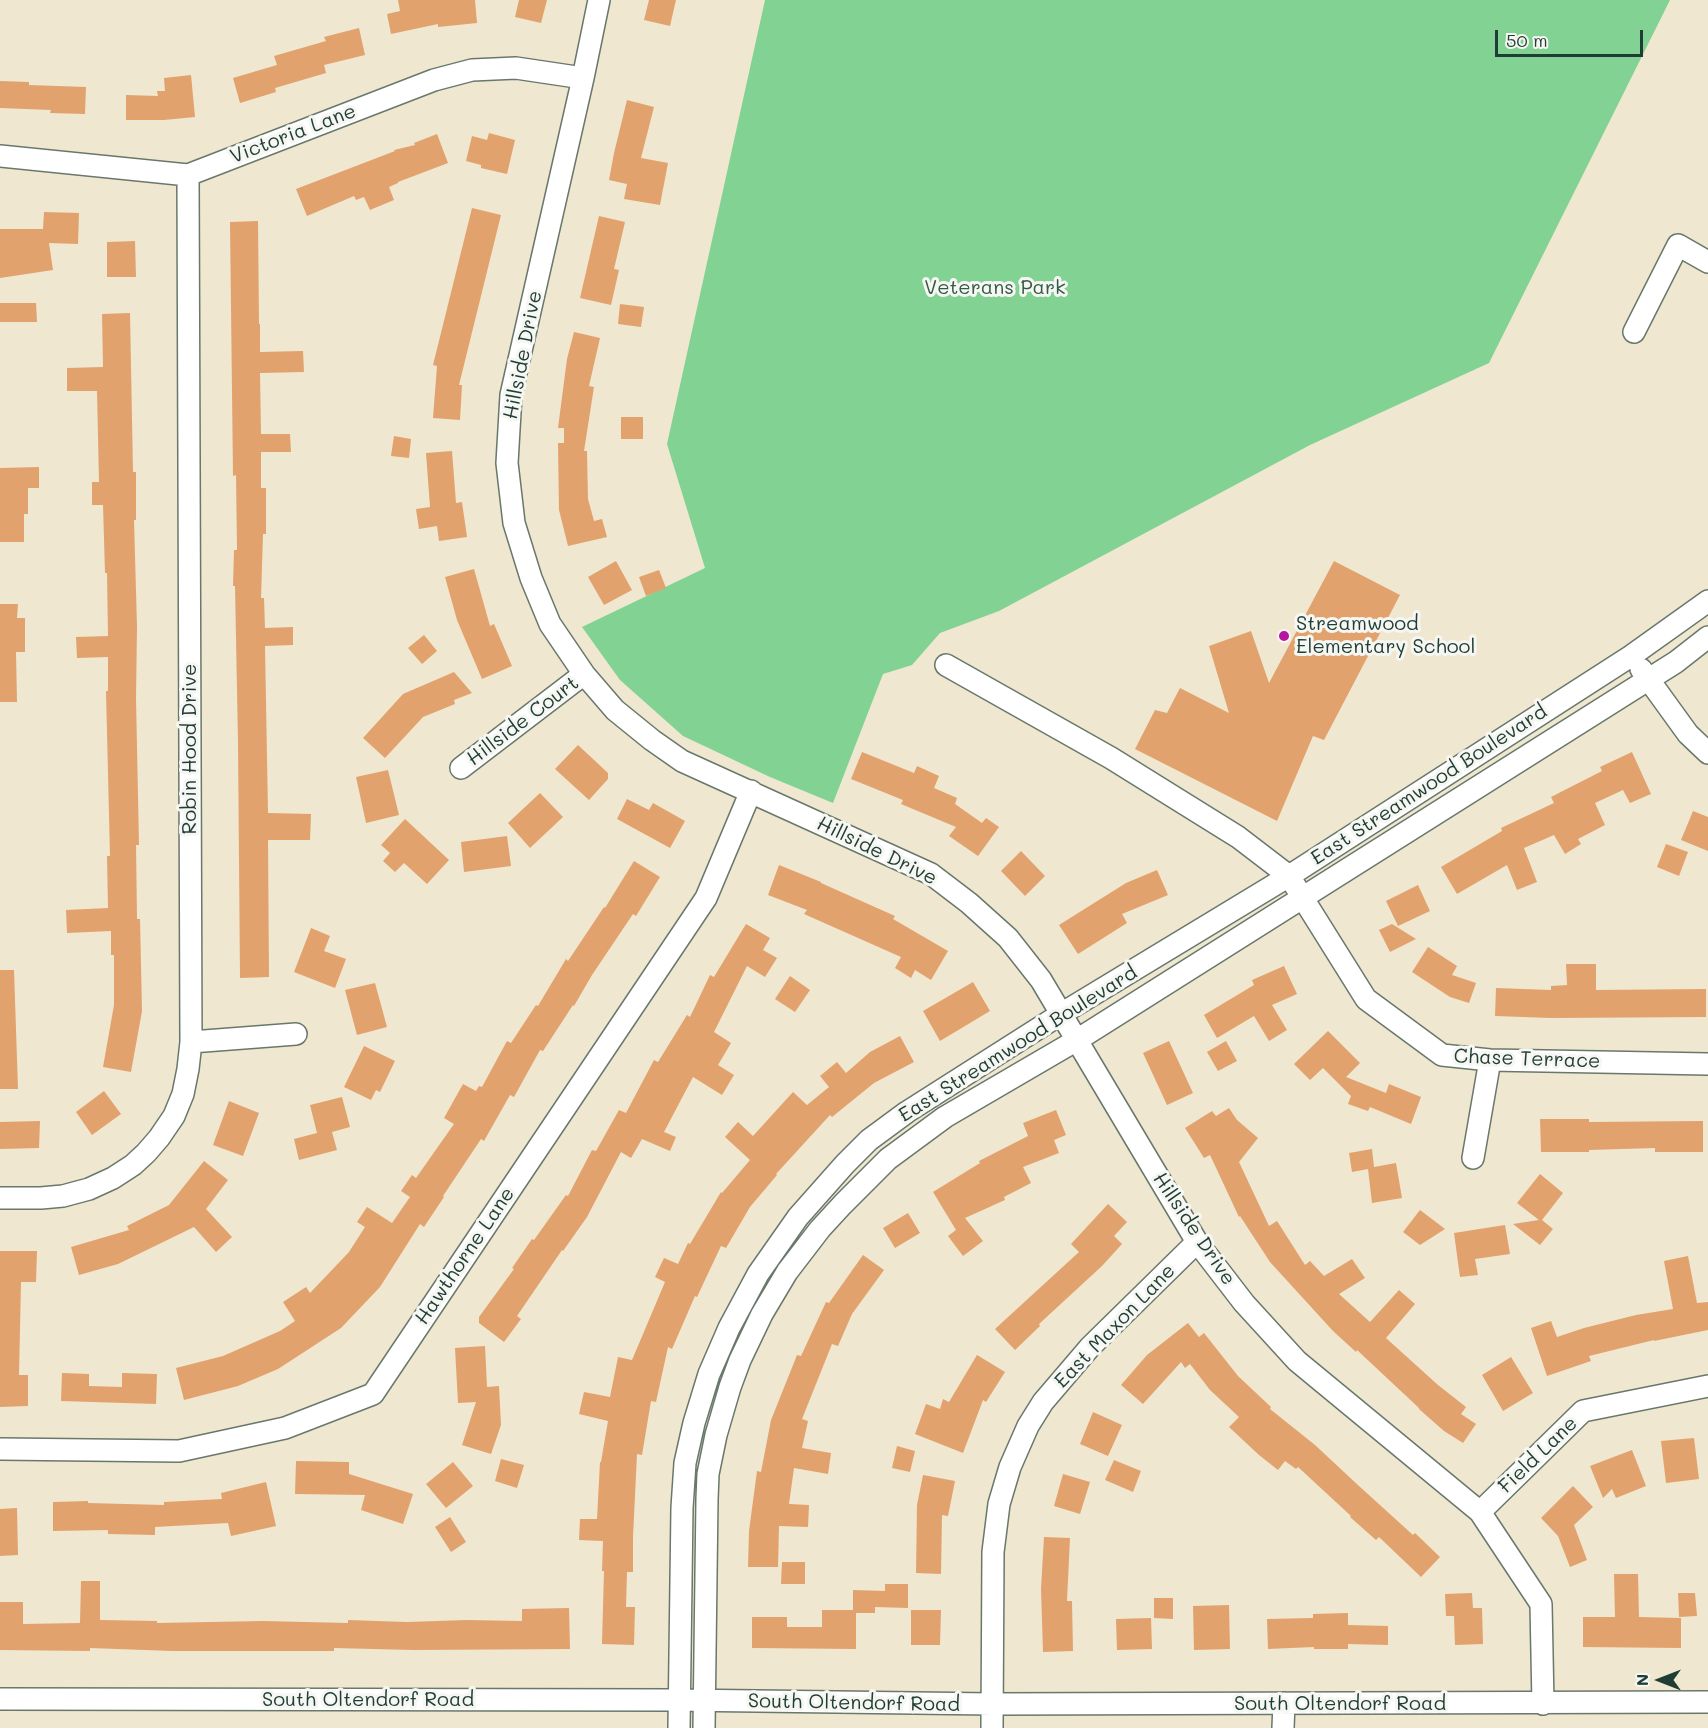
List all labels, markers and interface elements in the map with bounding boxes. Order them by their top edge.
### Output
scale bar [1498,18,1646,56]
text: 50 m [1506,28,1548,52]
street label: Victoria Lane [227,99,359,169]
park label: Veterans Park [924,276,1066,300]
street label: Hillside Drive [499,289,547,421]
place label: Streamwood Elementary School [1296,612,1475,659]
marker: Streamwood Elementary School [1277,629,1291,643]
street label: Robin Hood Drive [178,664,202,834]
street label: Hillside Court [462,671,584,771]
street label: East Streamwood Boulevard [1307,700,1551,870]
street label: Hillside Drive [813,812,941,890]
street label: East Streamwood Boulevard [894,961,1142,1127]
street label: Chase Terrace [1453,1044,1601,1074]
street label: Hillside Drive [1148,1168,1240,1290]
street label: Hawthorne Lane [410,1183,520,1329]
street label: East Maxon Lane [1050,1259,1180,1393]
street label: Field Lane [1494,1412,1582,1498]
north arrow [1630,1650,1690,1710]
text: N [1631,1674,1652,1686]
street label: South Oltendorf Road [262,1688,474,1712]
street label: South Oltendorf Road [748,1689,960,1717]
street label: South Oltendorf Road [1234,1692,1446,1716]

